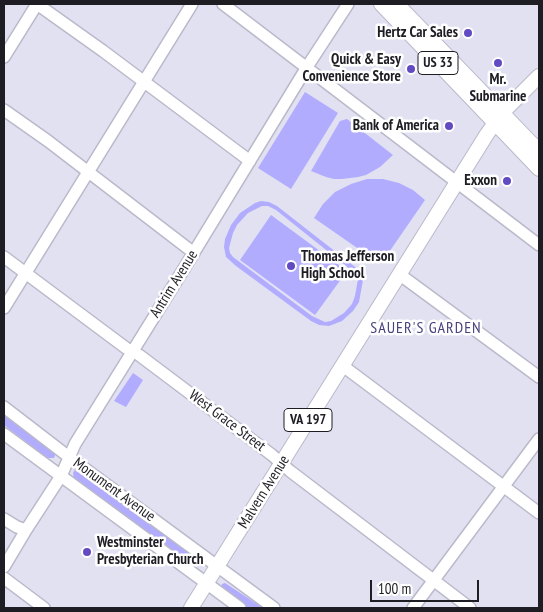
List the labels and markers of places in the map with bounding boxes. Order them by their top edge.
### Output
place label: Hertz Car Sales [377,24,458,42]
marker: Hertz Car Sales [462,27,474,39]
place label: Quick & Easy Convenience Store [303,51,401,86]
marker: Mr. Submarine [492,57,504,69]
marker: Quick & Easy Convenience Store [405,63,417,75]
place label: Mr. Submarine [470,71,526,106]
place label: Bank of America [353,117,439,135]
marker: Bank of America [443,120,455,132]
place label: Exxon [464,172,497,190]
marker: Exxon [501,175,513,187]
place label: Thomas Jefferson High School [301,248,394,283]
marker: Thomas Jefferson High School [285,260,297,272]
place label: Westminster Presbyterian Church [97,534,203,569]
marker: Westminster Presbyterian Church [81,546,93,558]

